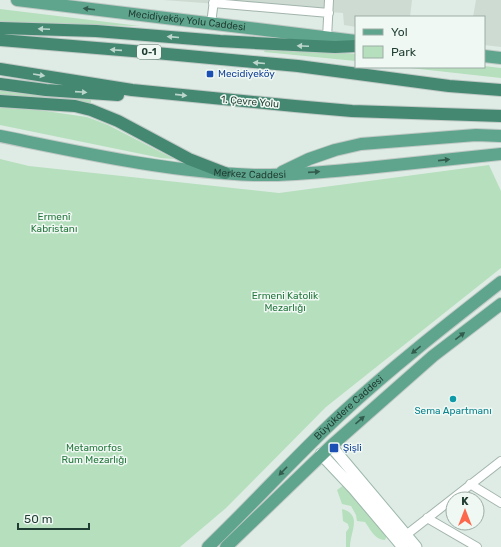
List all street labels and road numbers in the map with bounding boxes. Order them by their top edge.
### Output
street label: Mecidiyeköy Yolu Caddesi [127,7,246,34]
road number: O-1 [137,45,161,59]
street label: 1. Çevre Yolu [221,93,279,111]
street label: Merkez Caddesi [213,166,286,181]
street label: Büyükdere Caddesi [312,373,386,443]

